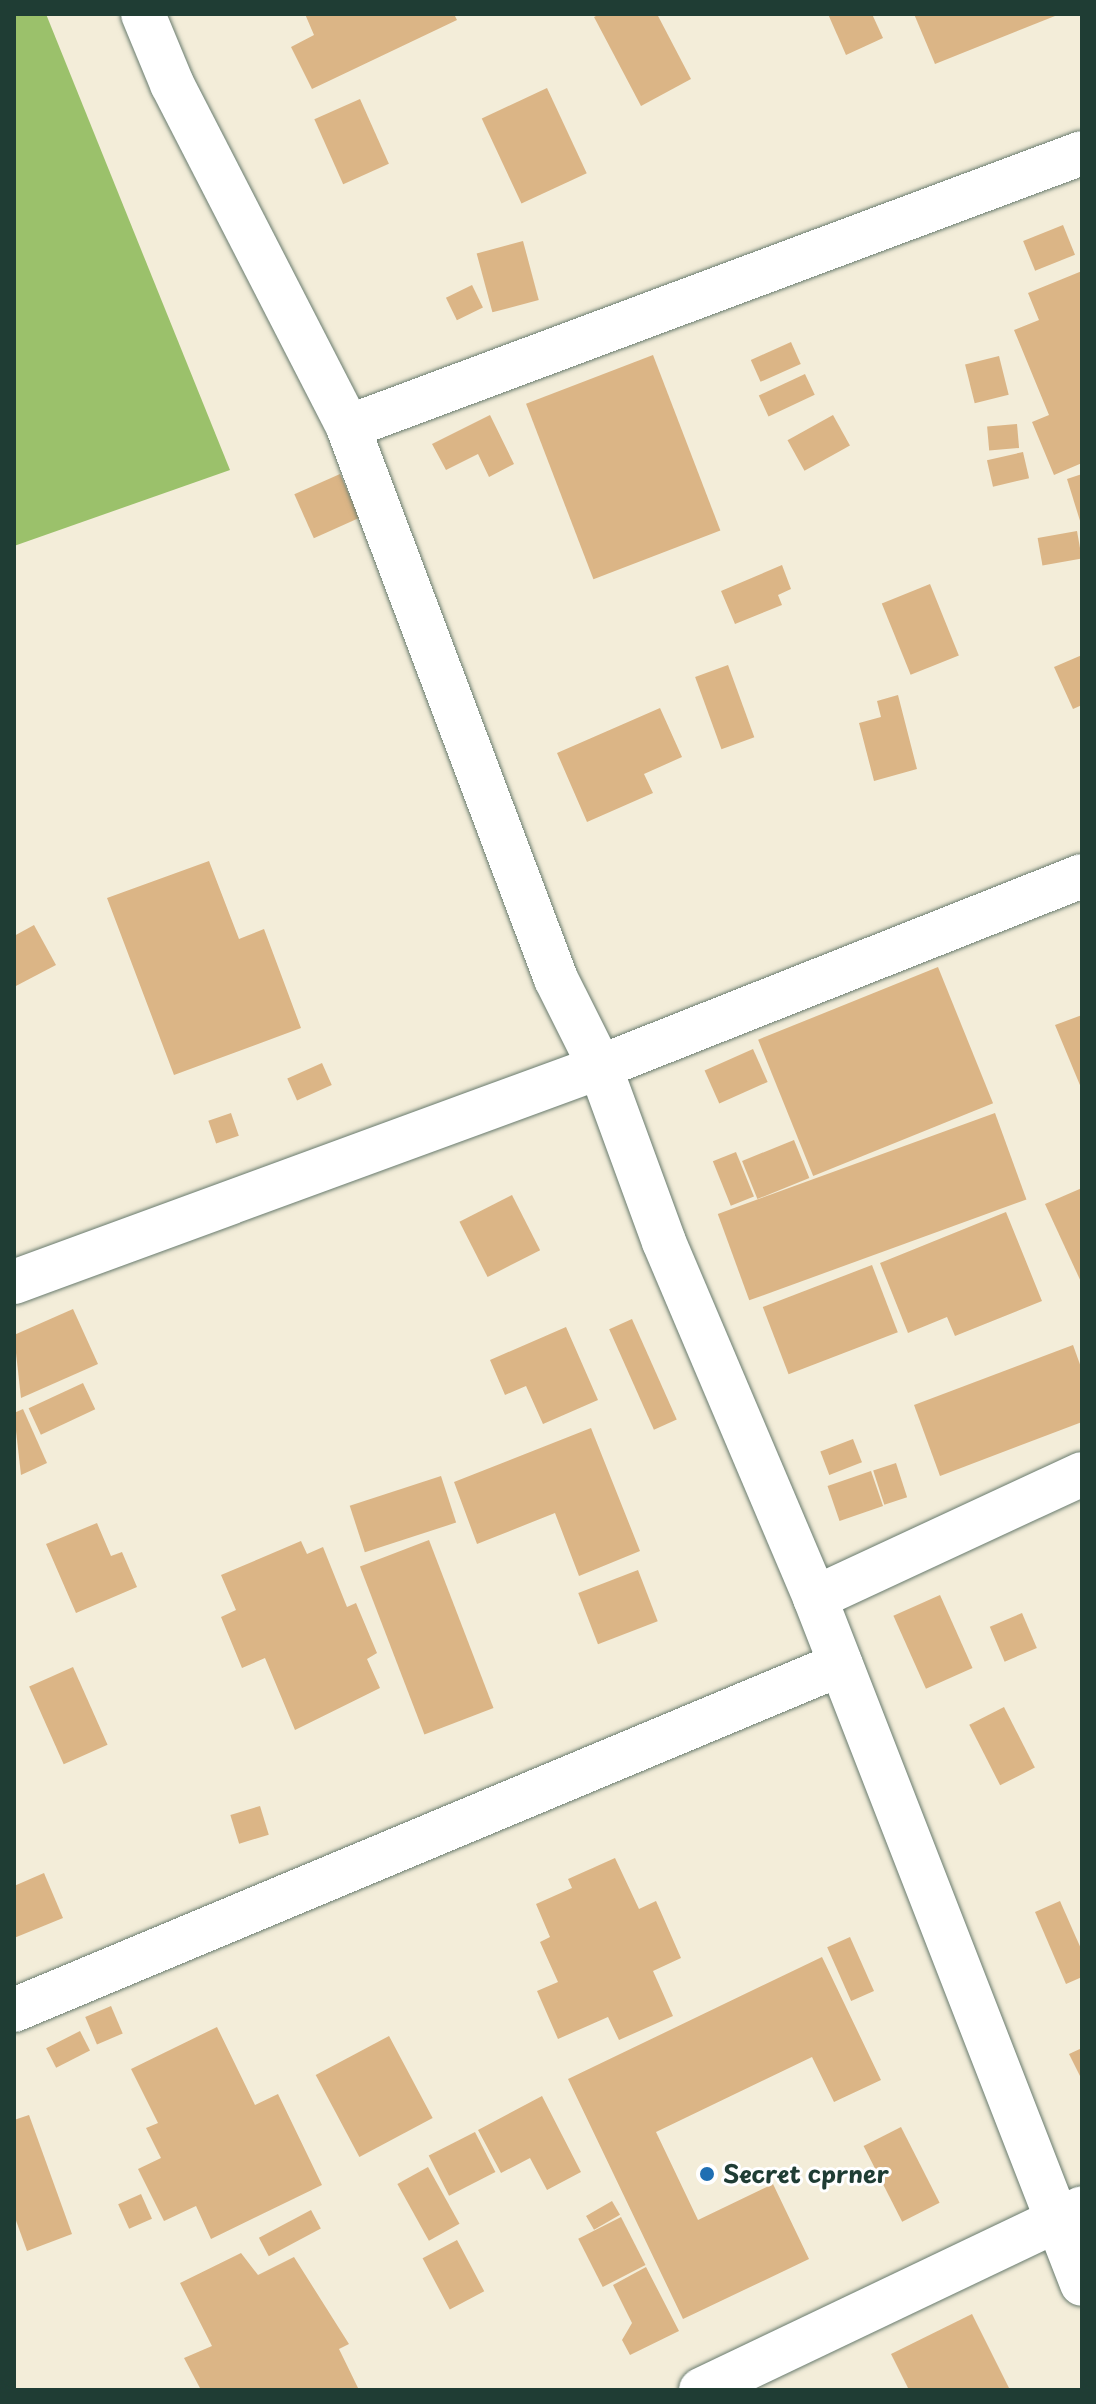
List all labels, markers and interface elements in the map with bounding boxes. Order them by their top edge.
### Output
place label: Secret cprner [723,2160,890,2188]
marker: Secret cprner [698,2165,716,2183]

